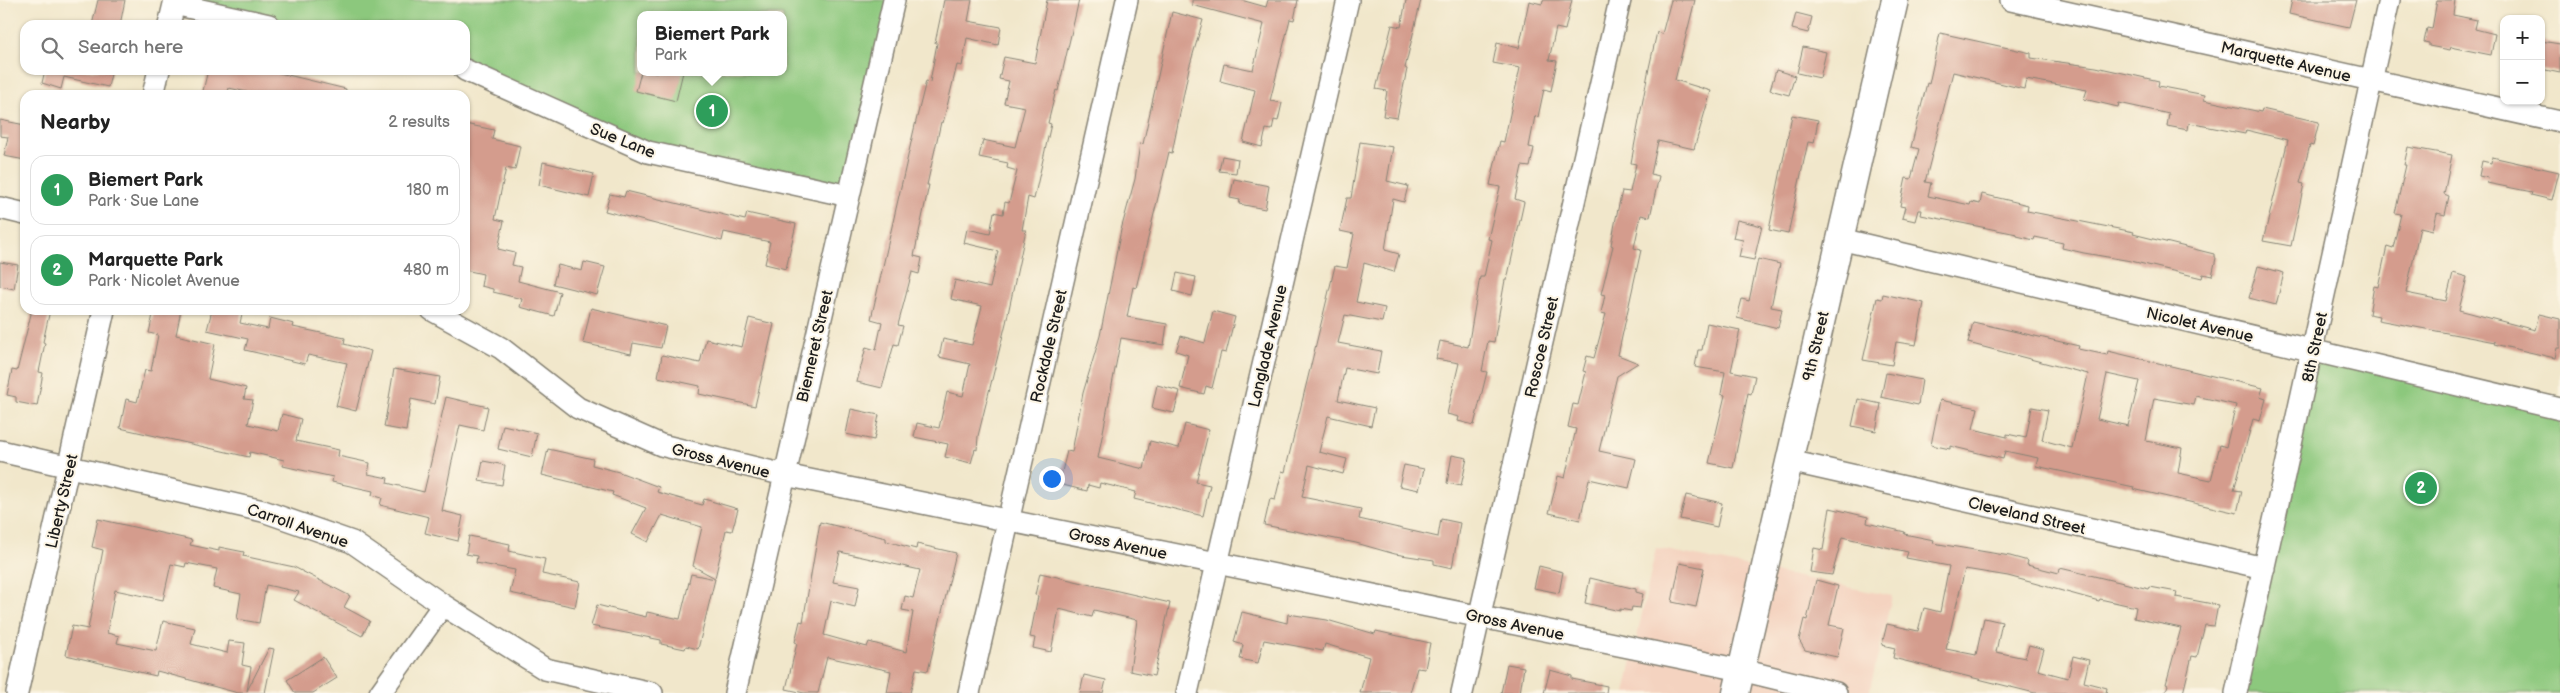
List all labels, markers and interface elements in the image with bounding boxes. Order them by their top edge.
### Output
popup [637,11,787,76]
map controls [2500,15,2545,105]
button: + [2500,15,2545,60]
search box [20,20,470,75]
text: Biemert Park [655,23,769,46]
icon: search [38,34,66,62]
text: Search here [78,36,183,59]
street label: Marquette Avenue [2219,38,2353,87]
text: Park [655,46,687,65]
button: − [2500,60,2545,105]
pin: 1 [696,92,728,130]
text: Nearby [40,110,110,135]
text: 2 results [388,113,450,132]
street label: Sue Lane [587,120,658,163]
text: Biemert Park [88,169,203,192]
text: 1 [54,181,60,200]
text: 180 m [407,181,449,200]
text: Park · Sue Lane [88,192,199,211]
text: Marquette Park [88,249,223,272]
text: 2 [52,261,62,280]
text: 480 m [403,261,449,280]
text: Park · Nicolet Avenue [88,272,240,291]
street label: Langlade Avenue [1245,283,1292,409]
street label: Biemeret Street [793,288,838,404]
street label: Rockdale Street [1027,288,1072,405]
street label: Roscoe Street [1522,295,1563,400]
street label: Nicolet Avenue [2144,304,2256,347]
street label: 9th Street [1799,310,1834,383]
street label: 8th Street [2299,311,2332,384]
street label: Gross Avenue [670,440,772,483]
street label: Liberty Street [42,452,83,550]
your location [1039,466,1065,492]
pin: 2 [2405,469,2437,507]
street label: Cleveland Street [1966,494,2087,539]
street label: Carroll Avenue [244,500,351,553]
street label: Gross Avenue [1067,525,1169,564]
street label: Gross Avenue [1464,606,1566,645]

